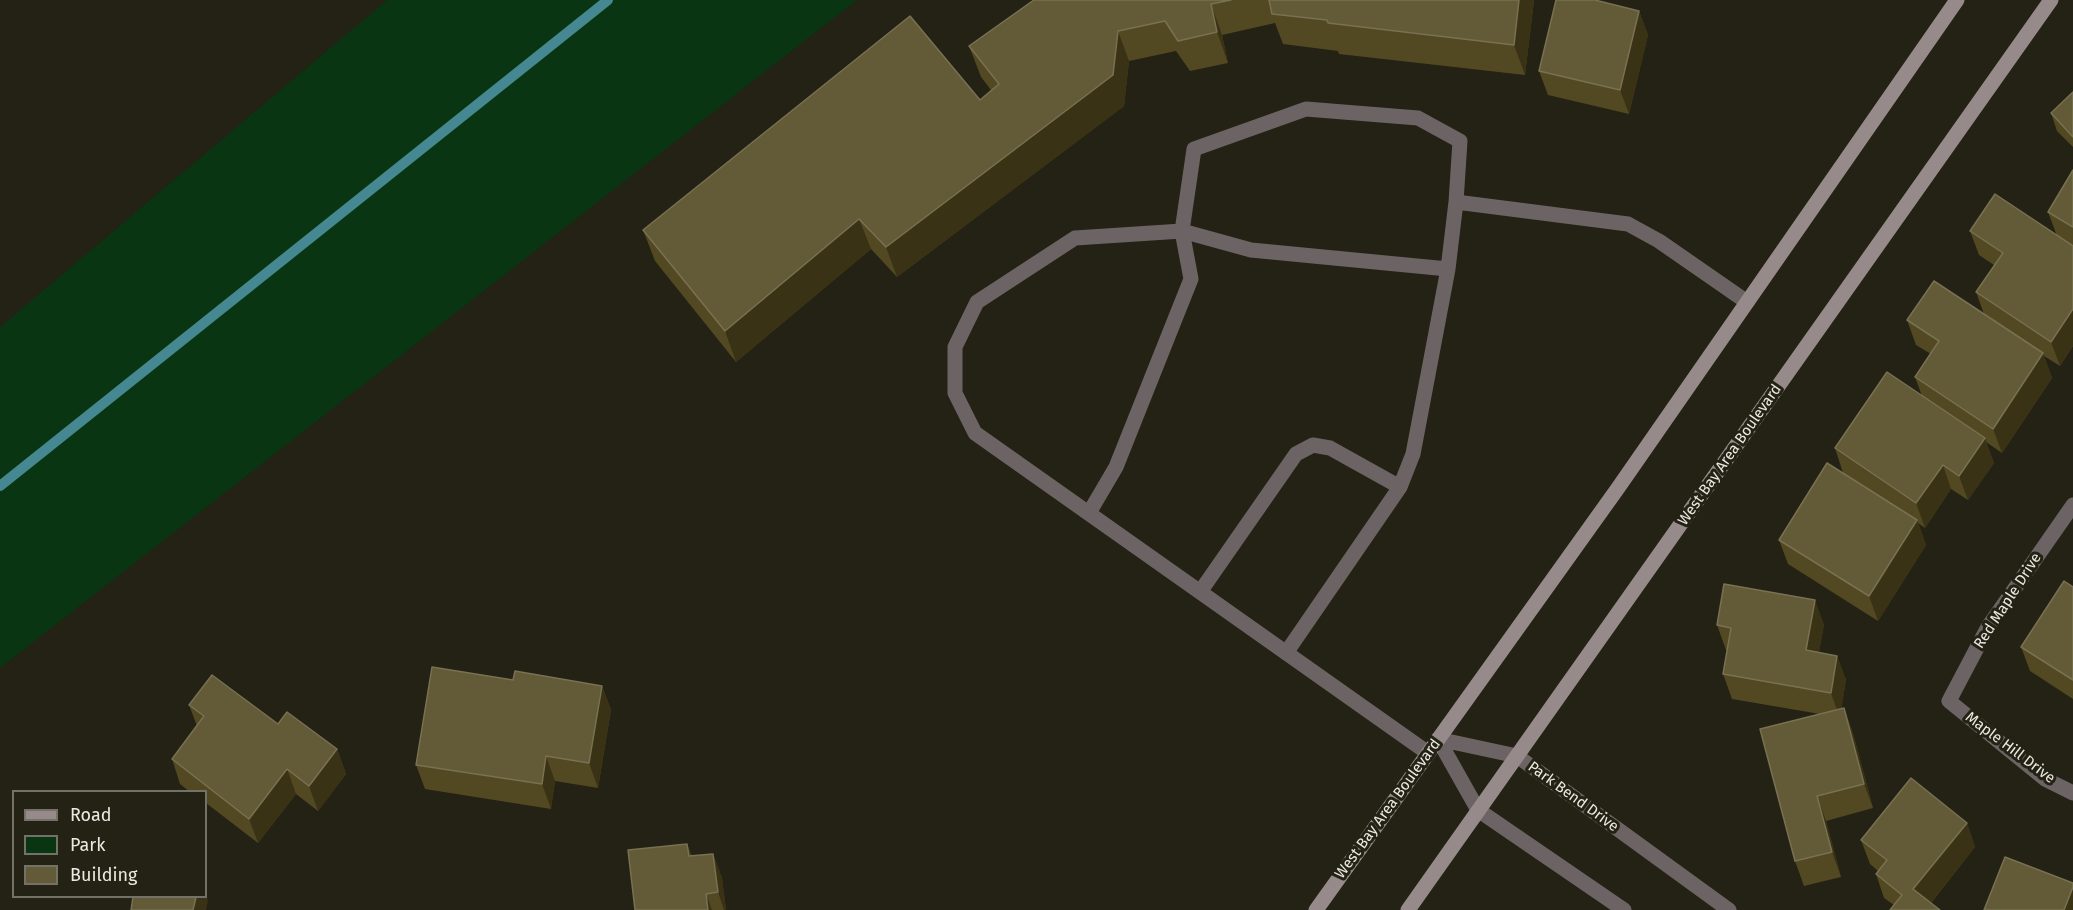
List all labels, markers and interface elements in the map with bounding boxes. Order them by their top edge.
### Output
street label: West Bay Area Boulevard [1674,381,1786,529]
street label: Red Maple Drive [1970,550,2046,652]
street label: Maple Hill Drive [1962,708,2058,788]
street label: West Bay Area Boulevard [1331,736,1445,882]
street label: Park Bend Drive [1524,758,1622,836]
legend [12,790,207,898]
text: Road [70,804,112,826]
text: Park [70,834,105,856]
text: Building [70,864,137,886]

